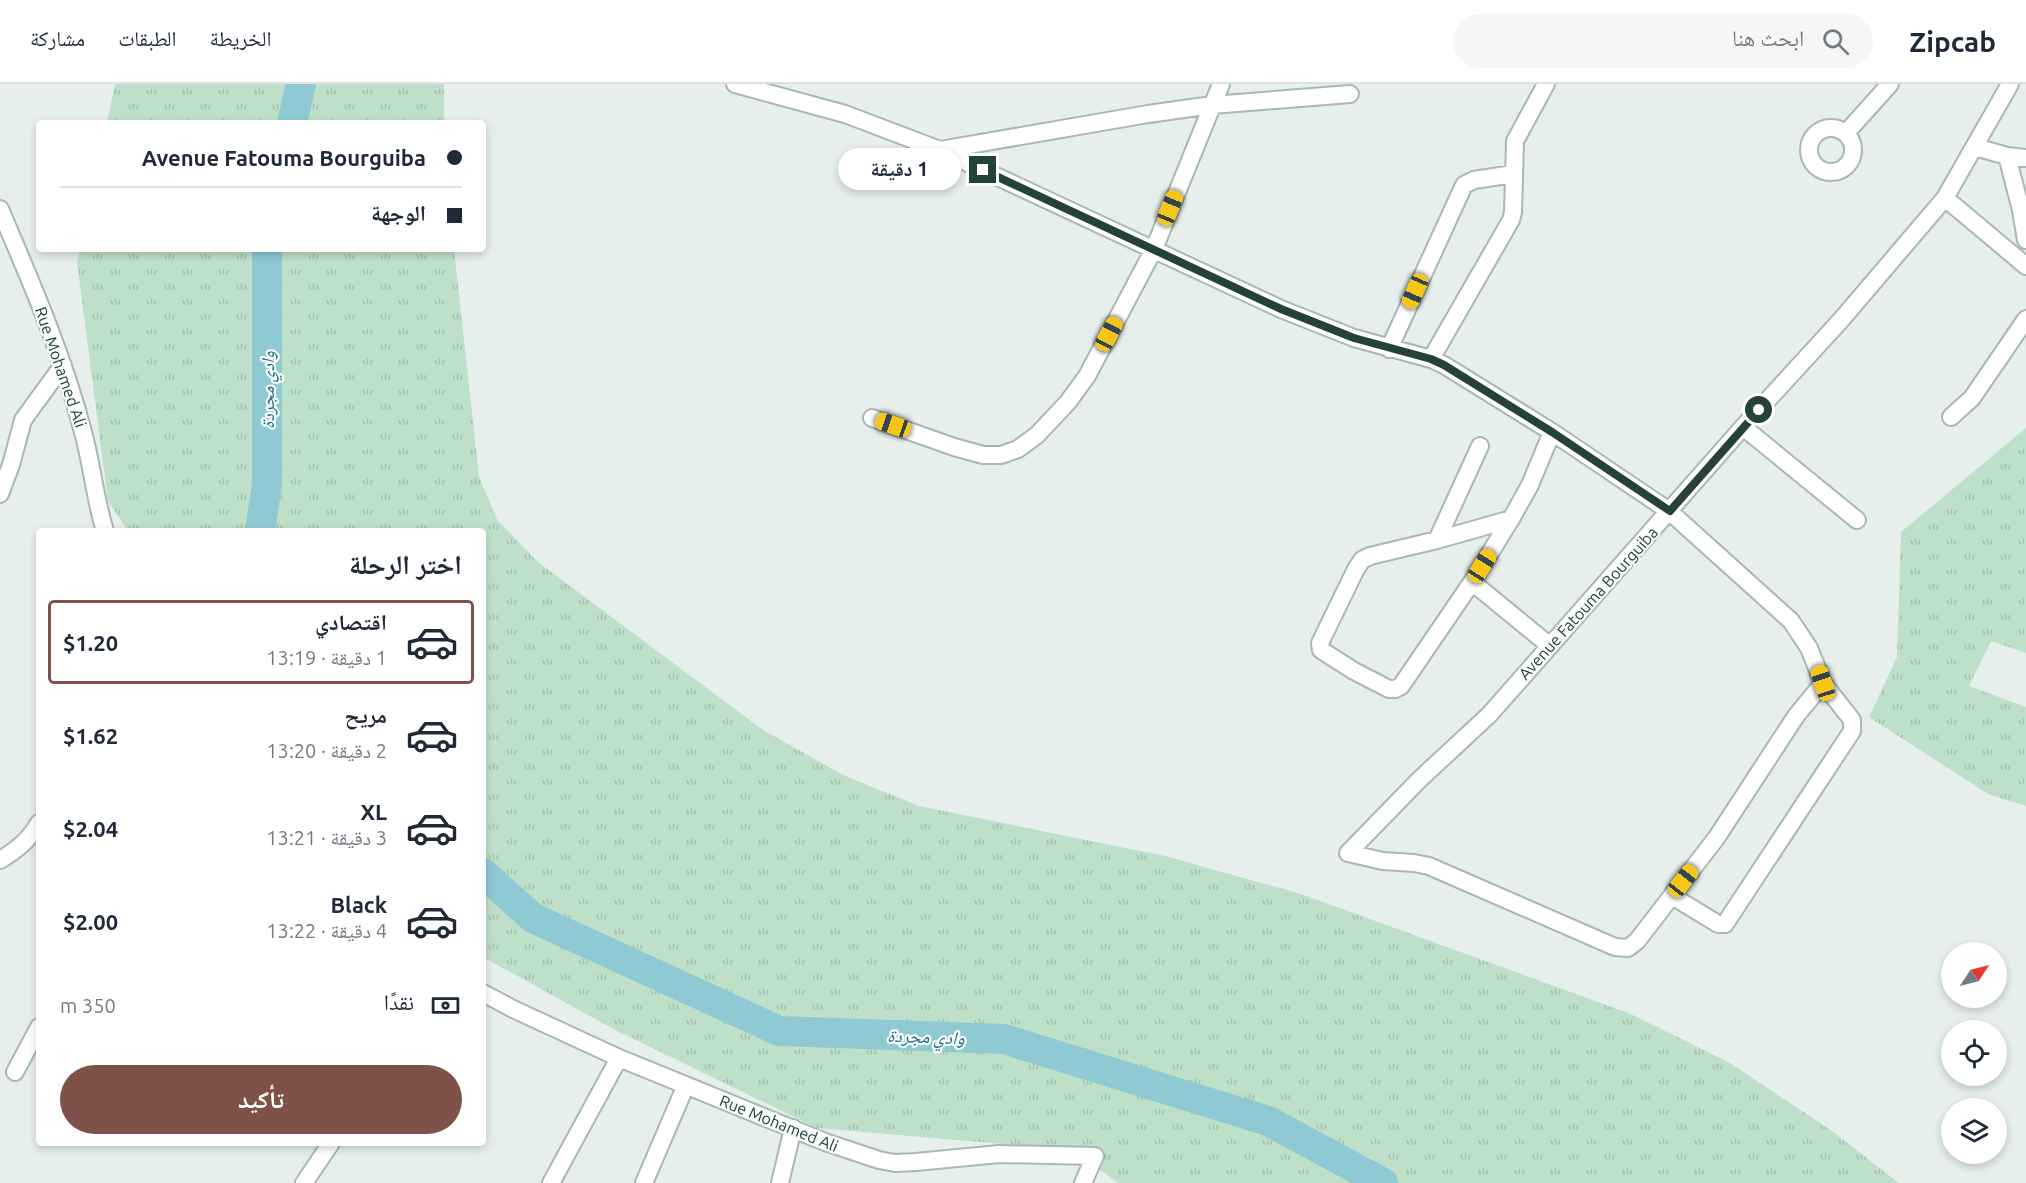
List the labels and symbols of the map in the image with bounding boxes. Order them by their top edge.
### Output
callout: 1 دقيقة [839,149,962,191]
route end [969,156,996,183]
car [1155,188,1185,228]
car [1399,271,1431,311]
street label: Rue Mohamed Ali [32,304,90,430]
car [1093,314,1125,354]
water label: وادي مجردة [257,351,283,429]
route start [1745,396,1772,423]
car [873,411,913,439]
street label: Avenue Fatouma Bourguiba [1515,523,1661,683]
car [1465,546,1499,586]
car [1809,663,1837,703]
car [1665,861,1701,901]
north arrow [1941,942,2007,1008]
water label: وادي مجردة [887,1025,966,1053]
street label: Rue Mohamed Ali [717,1091,841,1155]

